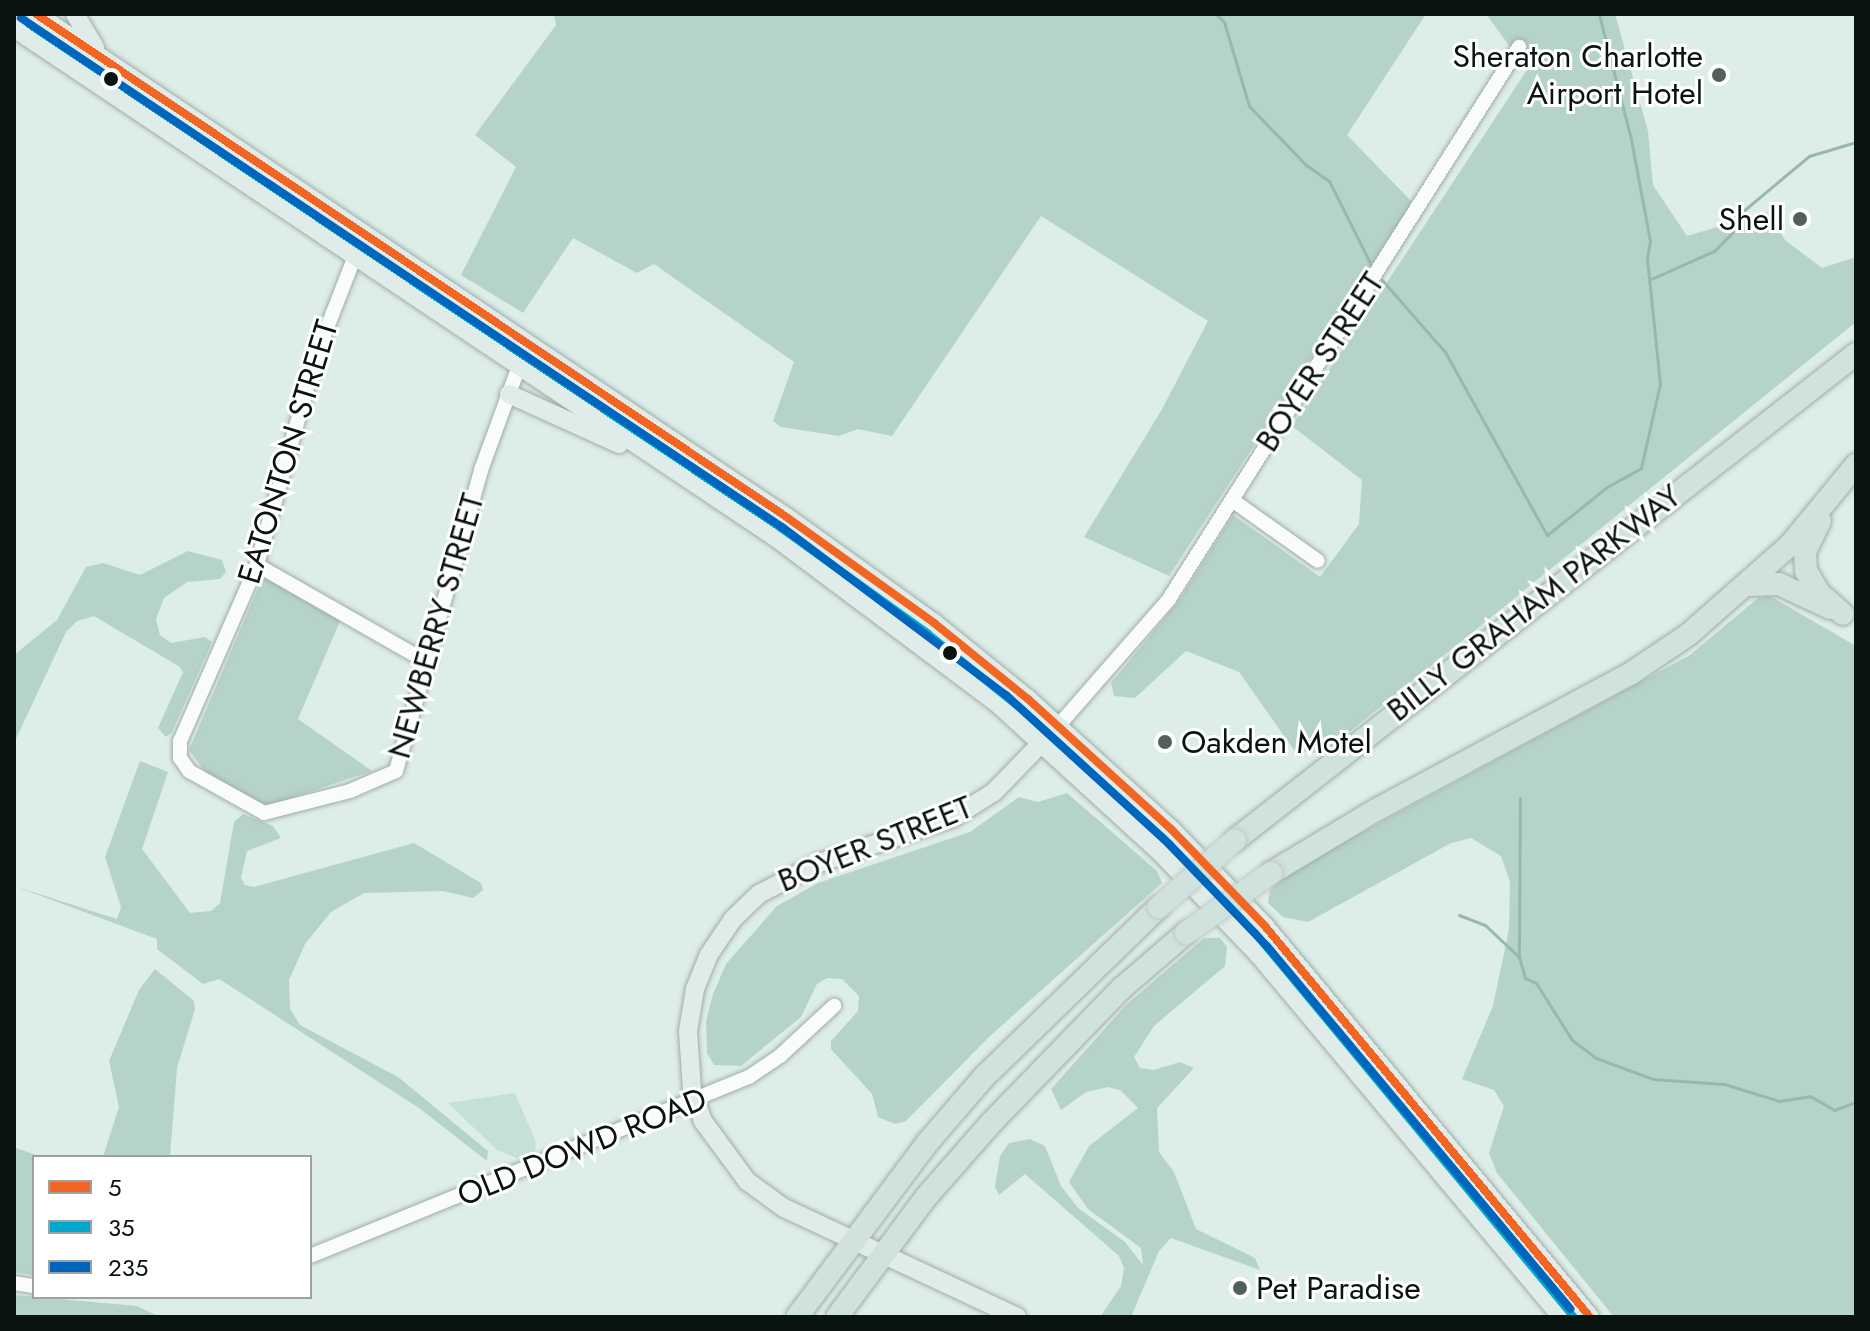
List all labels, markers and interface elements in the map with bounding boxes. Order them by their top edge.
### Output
place label: Sheraton Charlotte Airport Hotel [1453,38,1703,113]
marker: Sheraton Charlotte Airport Hotel [1710,66,1728,84]
unlabelled marker [103,71,119,87]
place label: Shell [1718,200,1784,238]
marker: Shell [1791,210,1809,228]
street label: BOYER STREET [1248,265,1392,459]
street label: EATONTON STREET [230,316,346,588]
street label: BILLY GRAHAM PARKWAY [1380,476,1688,730]
street label: NEWBERRY STREET [380,489,492,763]
unlabelled marker [942,645,958,661]
place label: Oakden Motel [1181,723,1372,761]
marker: Oakden Motel [1156,733,1174,751]
street label: BOYER STREET [772,788,978,900]
street label: OLD DOWD ROAD [452,1080,712,1214]
legend [32,1155,312,1299]
text: 5 [108,1170,122,1205]
text: 35 [108,1210,135,1245]
text: 235 [108,1250,148,1285]
place label: Pet Paradise [1256,1269,1421,1307]
marker: Pet Paradise [1231,1279,1249,1297]

